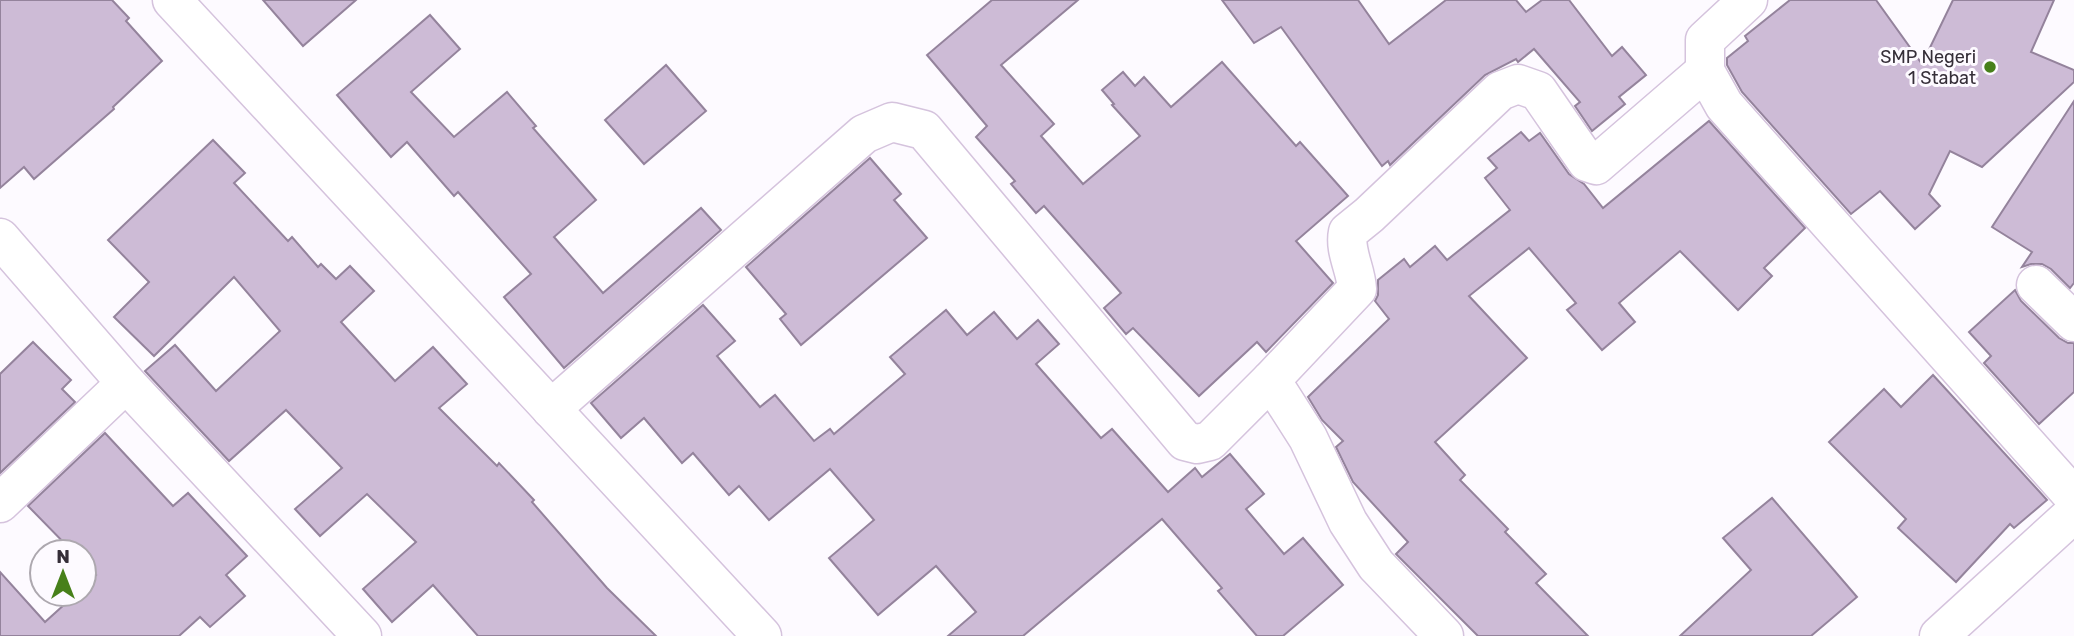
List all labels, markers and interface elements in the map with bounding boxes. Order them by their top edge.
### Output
place label: SMP Negeri 1 Stabat [1880,46,1976,89]
marker: SMP Negeri 1 Stabat [1982,59,1998,75]
north arrow [28,538,98,608]
text: N [56,545,70,568]

